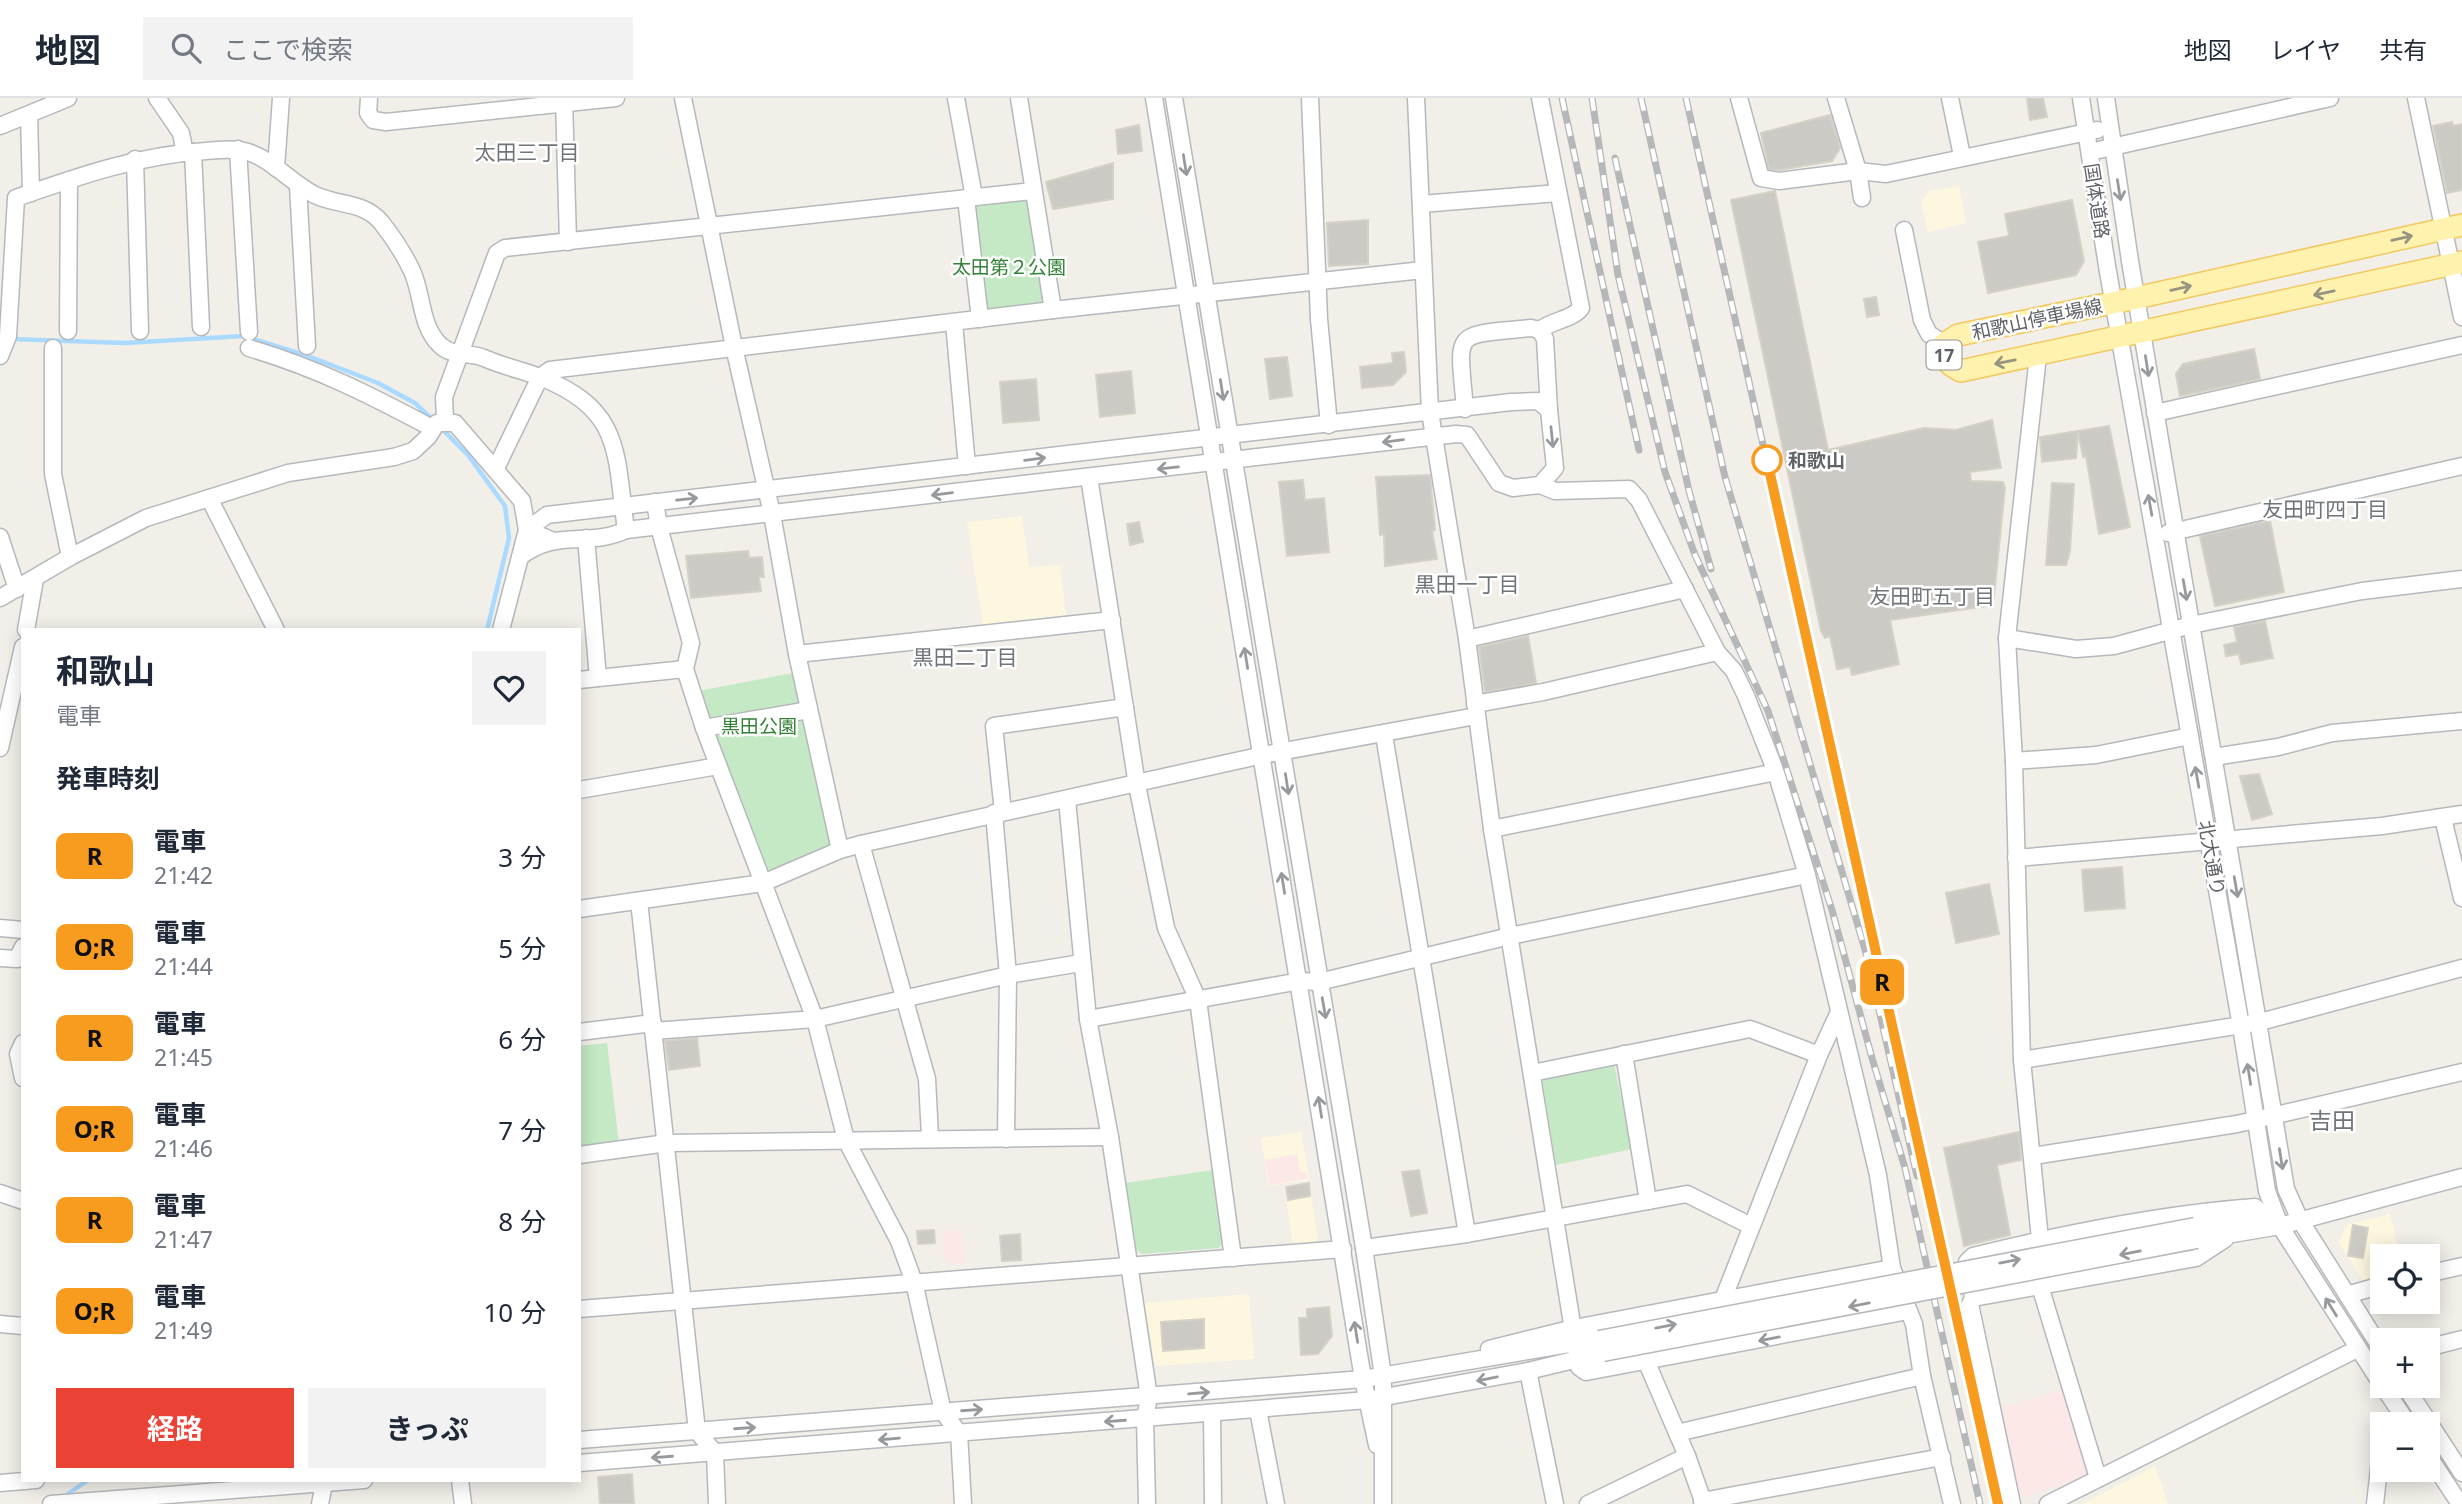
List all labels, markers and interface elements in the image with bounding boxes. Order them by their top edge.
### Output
search box [143,17,633,80]
text: 地図 [35,27,101,72]
icon: search [167,29,205,67]
text: ここで検索 [223,31,353,67]
text: 地図 [2184,33,2232,66]
text: レイヤ [2270,33,2341,66]
text: 共有 [2379,33,2427,66]
district label: 太田三丁目 [475,138,580,166]
one-way arrow [1179,153,1192,176]
street label: 国体道路 [2078,161,2116,241]
one-way arrow [2113,178,2126,201]
one-way arrow [2391,231,2413,244]
park label: 太田第２公園 [952,254,1066,280]
one-way arrow [2169,281,2192,295]
one-way arrow [2313,286,2336,300]
street label: 和歌山停車場線 [1969,292,2105,346]
road number: 17 [1926,341,1962,370]
one-way arrow [2141,354,2154,377]
one-way arrow [1994,356,2017,369]
one-way arrow [1216,378,1229,401]
one-way arrow [1545,425,1558,448]
one-way arrow [1383,435,1405,448]
marker: 和歌山 [1752,445,1782,475]
place label: 和歌山 [1788,447,1845,473]
one-way arrow [1023,452,1046,465]
one-way arrow [1157,462,1179,475]
one-way arrow [931,488,953,501]
one-way arrow [676,492,698,505]
one-way arrow [2143,494,2156,516]
district label: 友田町四丁目 [2262,495,2388,523]
district label: 黒田一丁目 [1415,570,1520,598]
one-way arrow [2179,578,2192,601]
district label: 友田町五丁目 [1869,582,1995,610]
district label: 黒田二丁目 [913,643,1018,671]
one-way arrow [1239,647,1252,670]
text: 和歌山 [56,648,155,693]
button: heart [472,651,546,725]
text: 電車 [56,699,102,731]
park label: 黒田公園 [721,713,797,739]
text: 発車時刻 [56,760,160,796]
one-way arrow [2190,766,2204,789]
one-way arrow [1281,772,1294,794]
street label: 北大通り [2193,818,2231,898]
text: 電車 [154,823,206,859]
text: R [87,839,102,872]
text: 3 分 [498,839,546,875]
text: 21:42 [154,859,213,891]
one-way arrow [1276,872,1289,895]
one-way arrow [2230,875,2243,898]
text: 電車 [154,914,206,950]
text: O;R [74,930,115,963]
text: 5 分 [498,930,546,966]
text: 21:44 [154,950,213,982]
line badge: R [1859,959,1905,1005]
text: R [1874,965,1890,998]
one-way arrow [1318,996,1331,1019]
text: 電車 [154,1005,206,1041]
text: R [87,1021,102,1054]
text: 6 分 [498,1021,546,1057]
text: 21:45 [154,1041,213,1073]
one-way arrow [2242,1063,2255,1085]
text: 電車 [154,1096,206,1132]
one-way arrow [1313,1096,1326,1119]
district label: 吉田 [2309,1104,2355,1136]
text: O;R [74,1112,115,1145]
text: 7 分 [498,1112,546,1148]
text: 21:46 [154,1132,213,1164]
one-way arrow [2275,1147,2288,1170]
text: 電車 [154,1187,206,1223]
text: R [87,1203,102,1236]
text: 8 分 [498,1203,546,1239]
text: 21:47 [154,1223,213,1255]
map controls [2370,1244,2440,1482]
button: locate [2370,1244,2440,1314]
one-way arrow [2119,1247,2142,1260]
one-way arrow [1998,1254,2021,1267]
text: 電車 [154,1278,206,1314]
text: O;R [74,1294,115,1327]
text: 10 分 [483,1294,546,1330]
one-way arrow [1848,1298,1871,1312]
one-way arrow [2324,1298,2338,1318]
text: 21:49 [154,1314,213,1346]
one-way arrow [1654,1319,1677,1332]
one-way arrow [1349,1321,1362,1344]
button: + [2370,1328,2440,1398]
one-way arrow [1758,1332,1781,1346]
one-way arrow [1476,1372,1499,1386]
one-way arrow [1187,1386,1209,1399]
button: 経路 [56,1388,294,1468]
button: きっぷ [308,1388,546,1468]
one-way arrow [960,1403,983,1416]
button: − [2370,1412,2440,1482]
one-way arrow [1105,1415,1127,1428]
one-way arrow [733,1421,756,1434]
one-way arrow [878,1433,900,1446]
one-way arrow [651,1451,674,1464]

